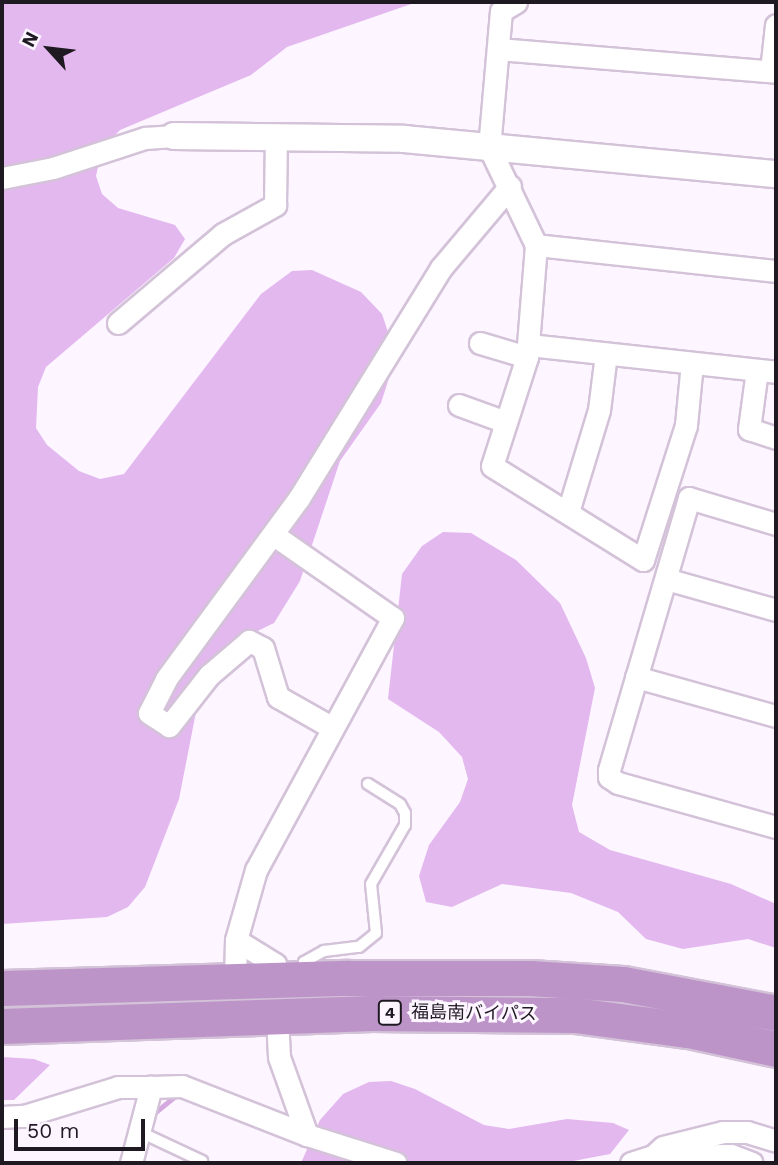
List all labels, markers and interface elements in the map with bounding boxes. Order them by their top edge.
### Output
north arrow [14,14,84,84]
text: N [16,28,43,51]
road number: 4 [378,1001,402,1026]
street label: 福島南バイパス [411,1001,537,1025]
scale bar [18,1106,149,1150]
text: 50 m [27,1118,79,1143]

